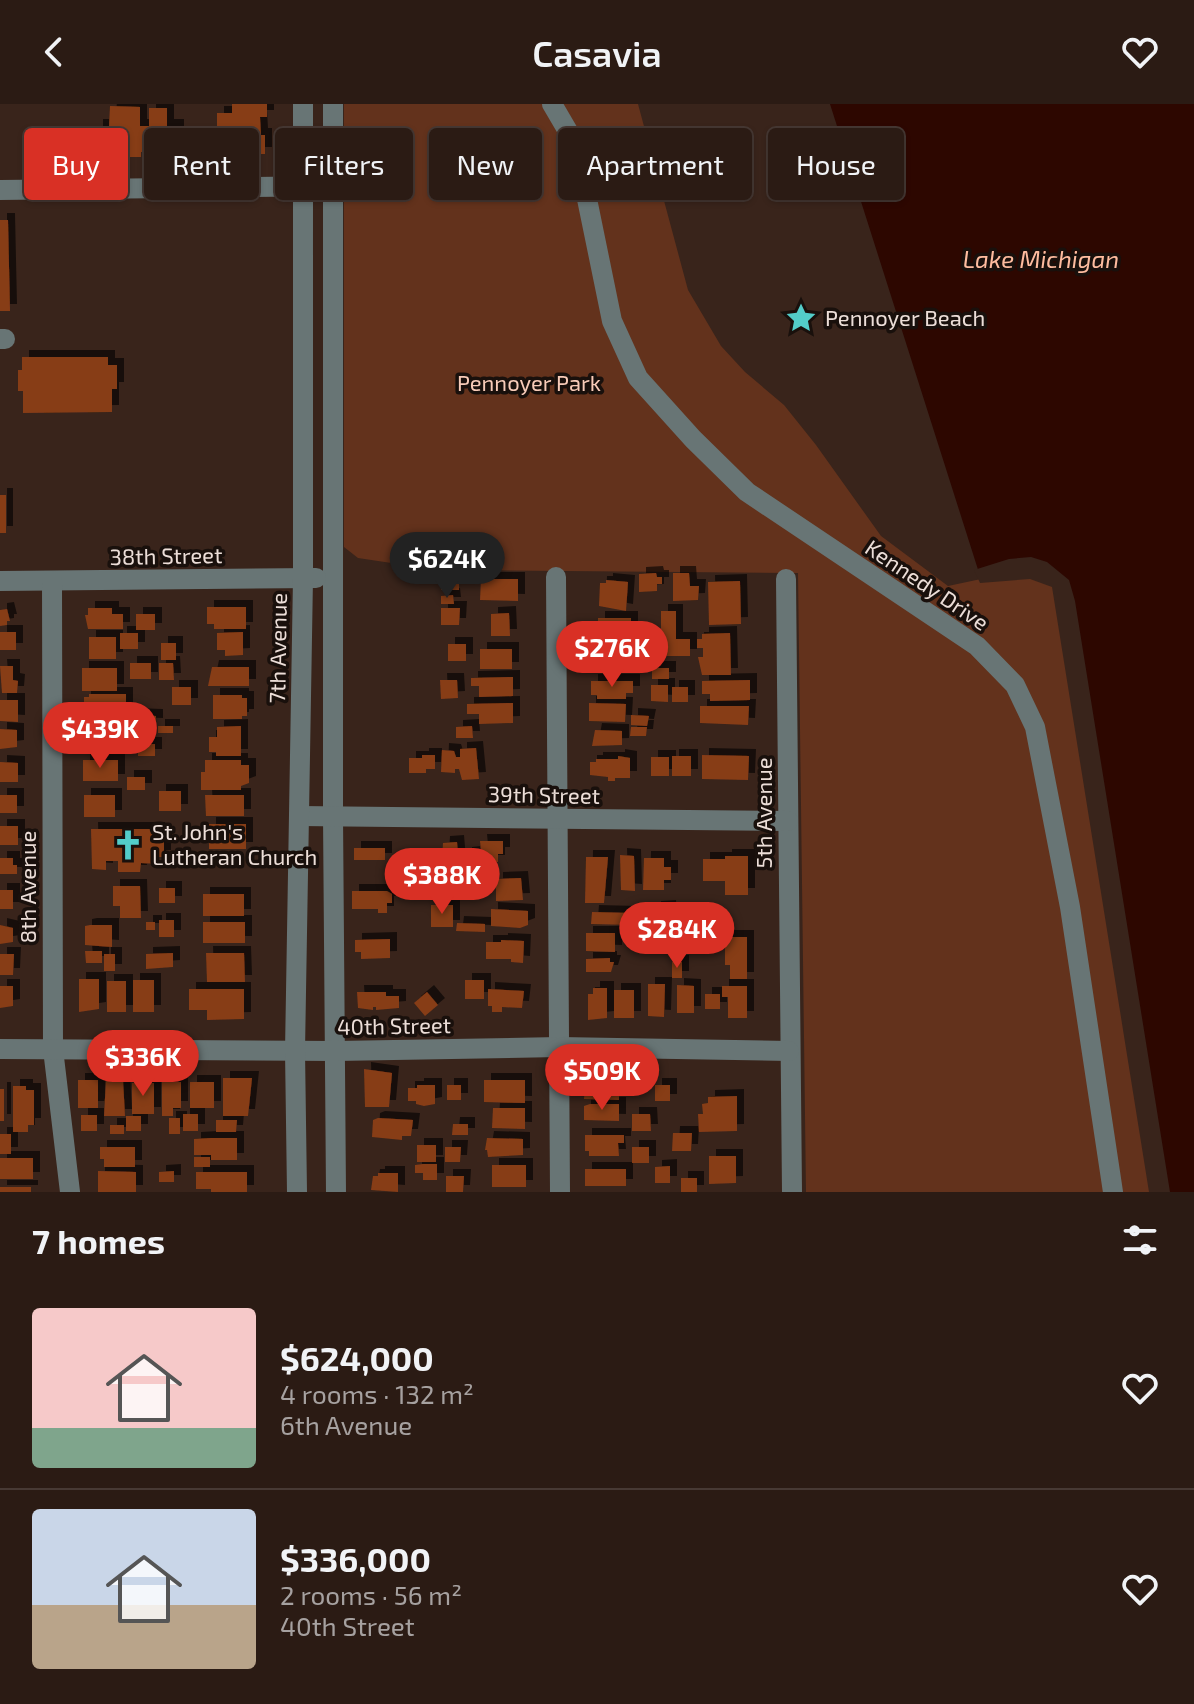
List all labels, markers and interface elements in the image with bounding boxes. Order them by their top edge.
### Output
icon: back [32,30,76,74]
icon: heart [1118,30,1162,74]
text: Casavia [532,31,662,74]
chip: Buy [24,128,128,200]
chip: Rent [144,128,259,200]
chip: Filters [275,128,413,200]
chip: New [429,128,542,200]
chip: Apartment [558,128,752,200]
chip: House [768,128,904,200]
water label: Lake Michigan [963,244,1119,273]
place icon: Pennoyer Beach [784,301,818,335]
place label: Pennoyer Beach [825,304,985,330]
park label: Pennoyer Park [457,369,601,395]
pin: $624K [391,532,503,600]
street label: Kennedy Drive [861,533,994,635]
street label: 38th Street [109,541,223,569]
text: $624K [408,542,486,573]
street label: 7th Avenue [263,592,291,703]
pin: $276K [556,621,668,689]
text: $276K [574,631,650,662]
pin: $439K [44,702,156,770]
text: $439K [61,712,139,743]
street label: 5th Avenue [750,757,776,869]
street label: 39th Street [488,780,600,808]
place label: St. John's Lutheran Church [152,818,317,869]
church icon: St. John's Lutheran Church [111,828,145,862]
street label: 8th Avenue [14,831,40,943]
pin: $388K [386,848,498,916]
text: $388K [403,858,481,889]
pin: $284K [621,902,733,970]
text: $284K [637,912,717,943]
street label: 40th Street [337,1011,451,1039]
pin: $336K [87,1030,199,1098]
text: $336K [105,1040,181,1071]
pin: $509K [546,1044,658,1112]
text: $509K [563,1054,641,1085]
icon: filters [1118,1218,1162,1262]
text: 7 homes [32,1220,165,1261]
text: $624,000 [280,1337,434,1378]
icon: home [96,1340,192,1436]
icon: heart [1118,1366,1162,1410]
text: 4 rooms · 132 m² [280,1378,474,1409]
text: 6th Avenue [280,1409,412,1440]
text: $336,000 [280,1538,431,1579]
icon: home [96,1541,192,1637]
icon: heart [1118,1567,1162,1611]
text: 2 rooms · 56 m² [280,1579,462,1610]
text: 40th Street [280,1610,415,1641]

